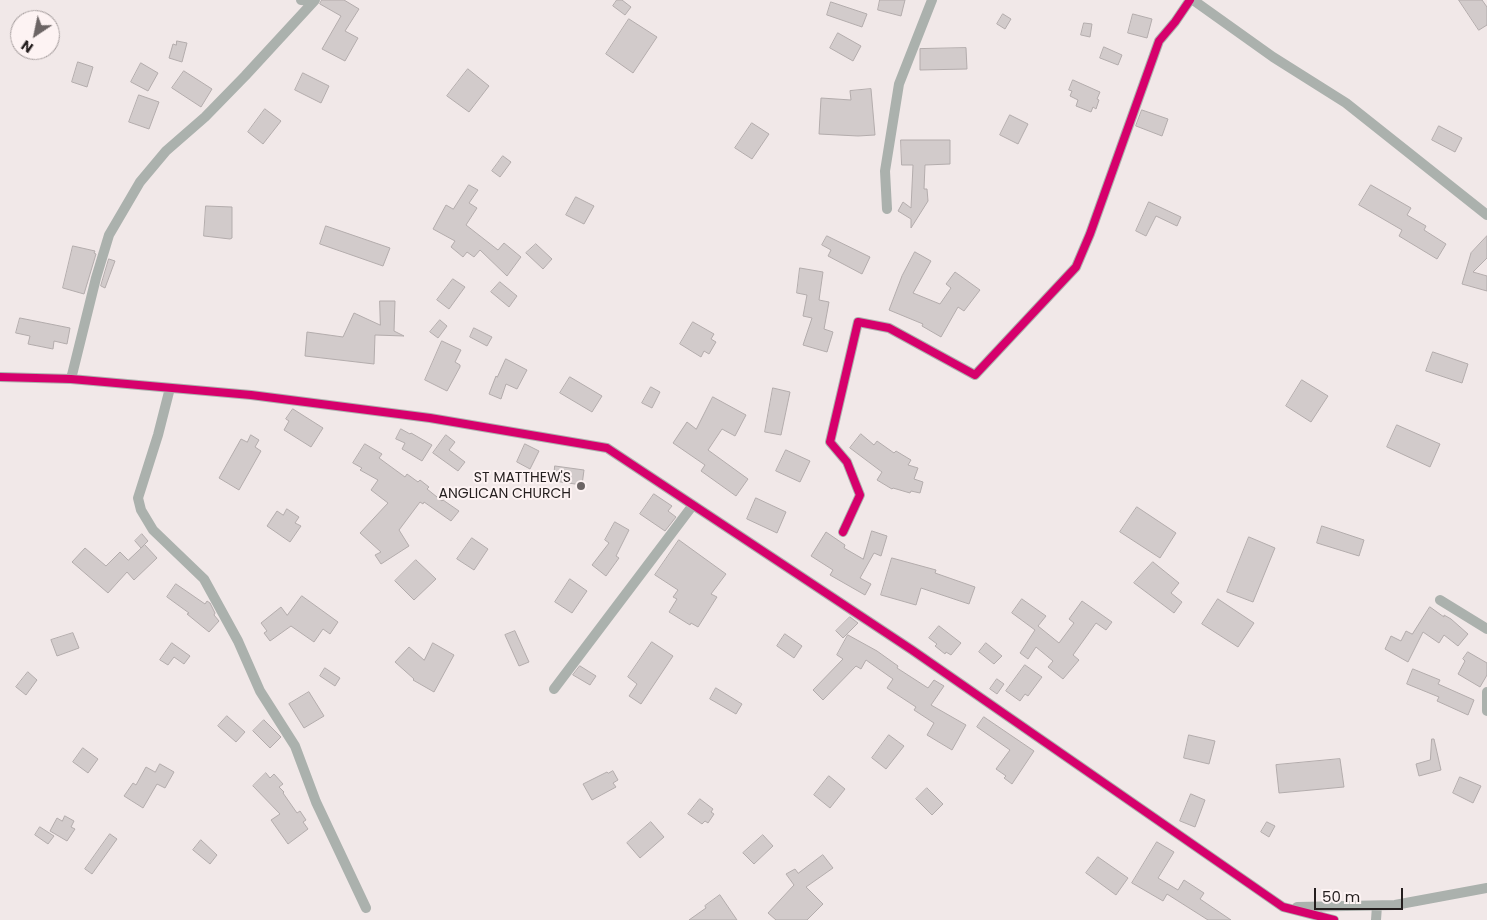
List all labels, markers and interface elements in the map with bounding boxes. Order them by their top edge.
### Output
north arrow [10,10,60,60]
text: N [17,35,37,58]
place label: ST MATTHEW'S ANGLICAN CHURCH [439,470,571,502]
marker: ST MATTHEW'S ANGLICAN CHURCH [575,480,587,492]
scale bar [1317,878,1406,910]
text: 50 m [1322,886,1360,907]

